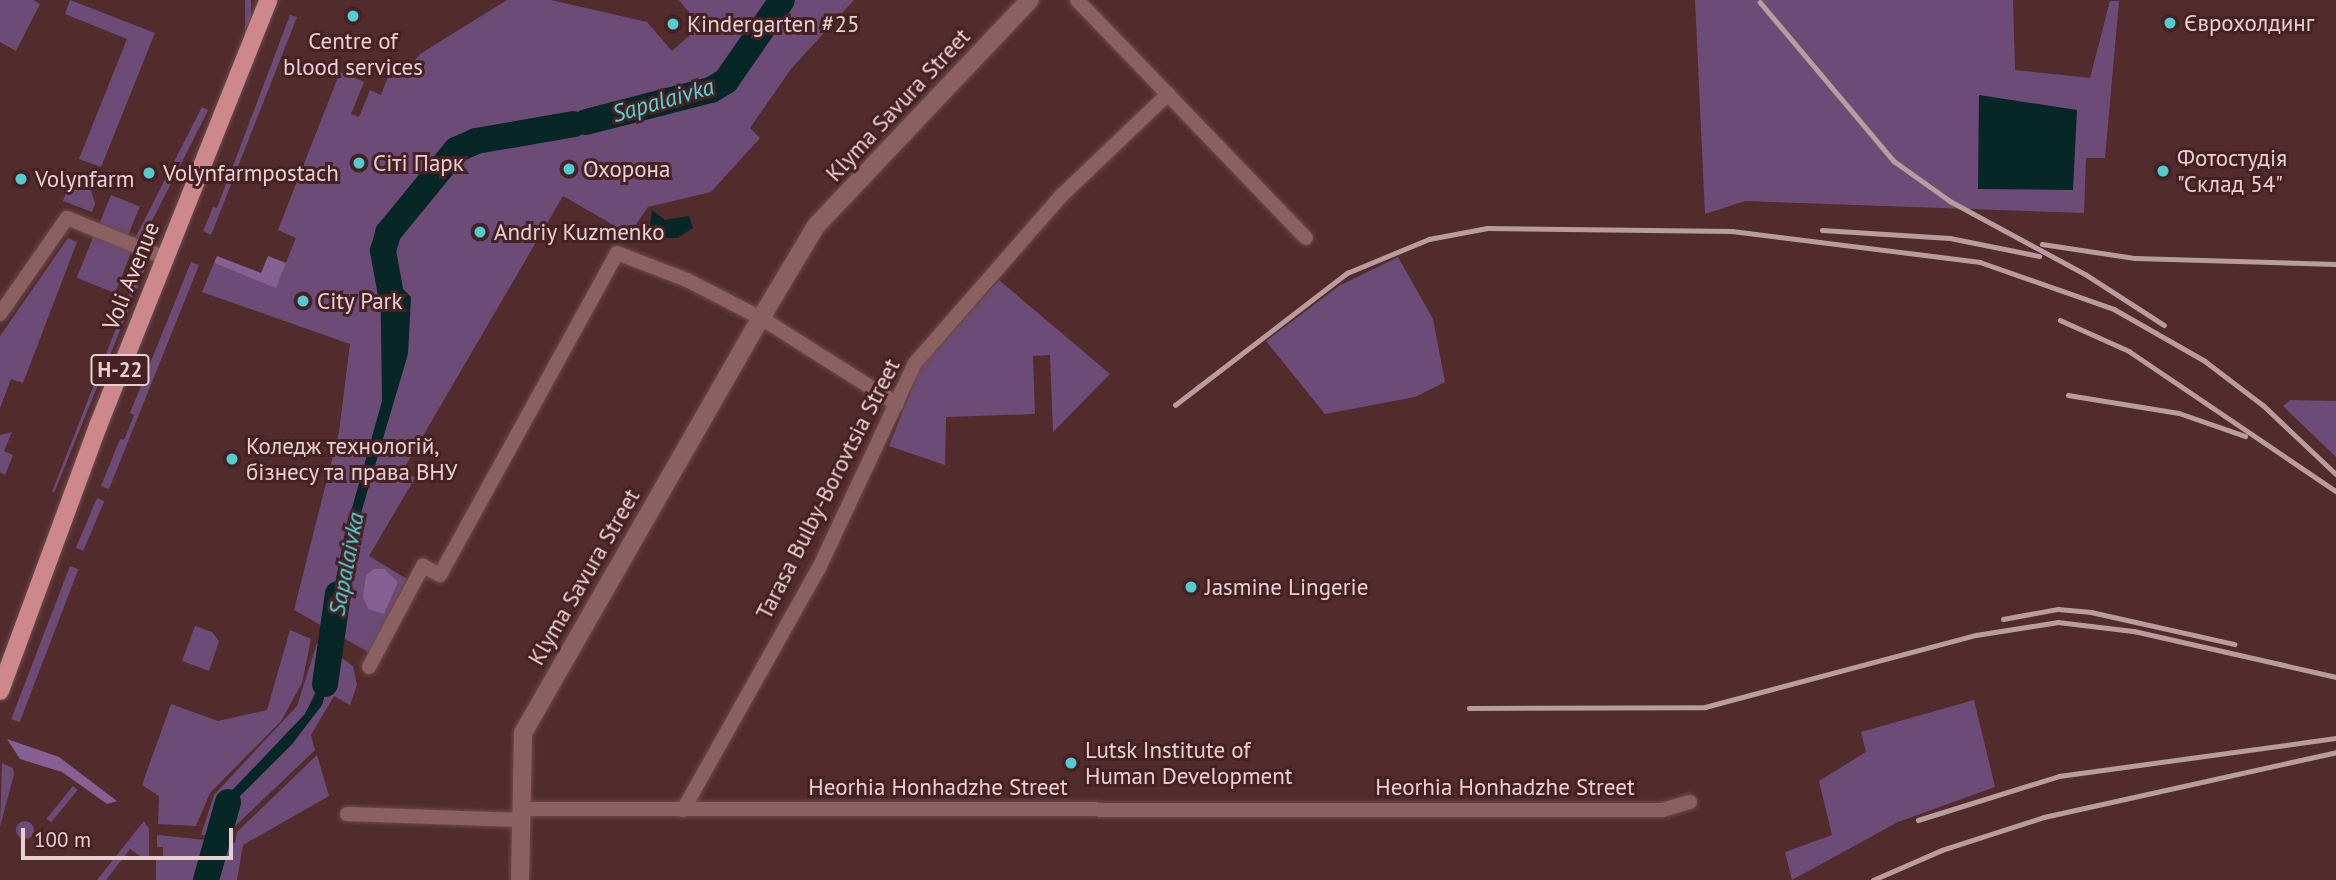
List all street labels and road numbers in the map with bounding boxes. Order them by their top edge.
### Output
street label: Klyma Savura Street [820,23,976,187]
street label: Voli Avenue [97,218,165,334]
road number: Н-22 [90,352,150,388]
street label: Tarasa Bulby-Borovtsia Street [750,354,906,624]
street label: Klyma Savura Street [522,484,646,670]
street label: Heorhia Honhadzhe Street [808,773,1068,801]
street label: Heorhia Honhadzhe Street [1375,773,1635,801]

